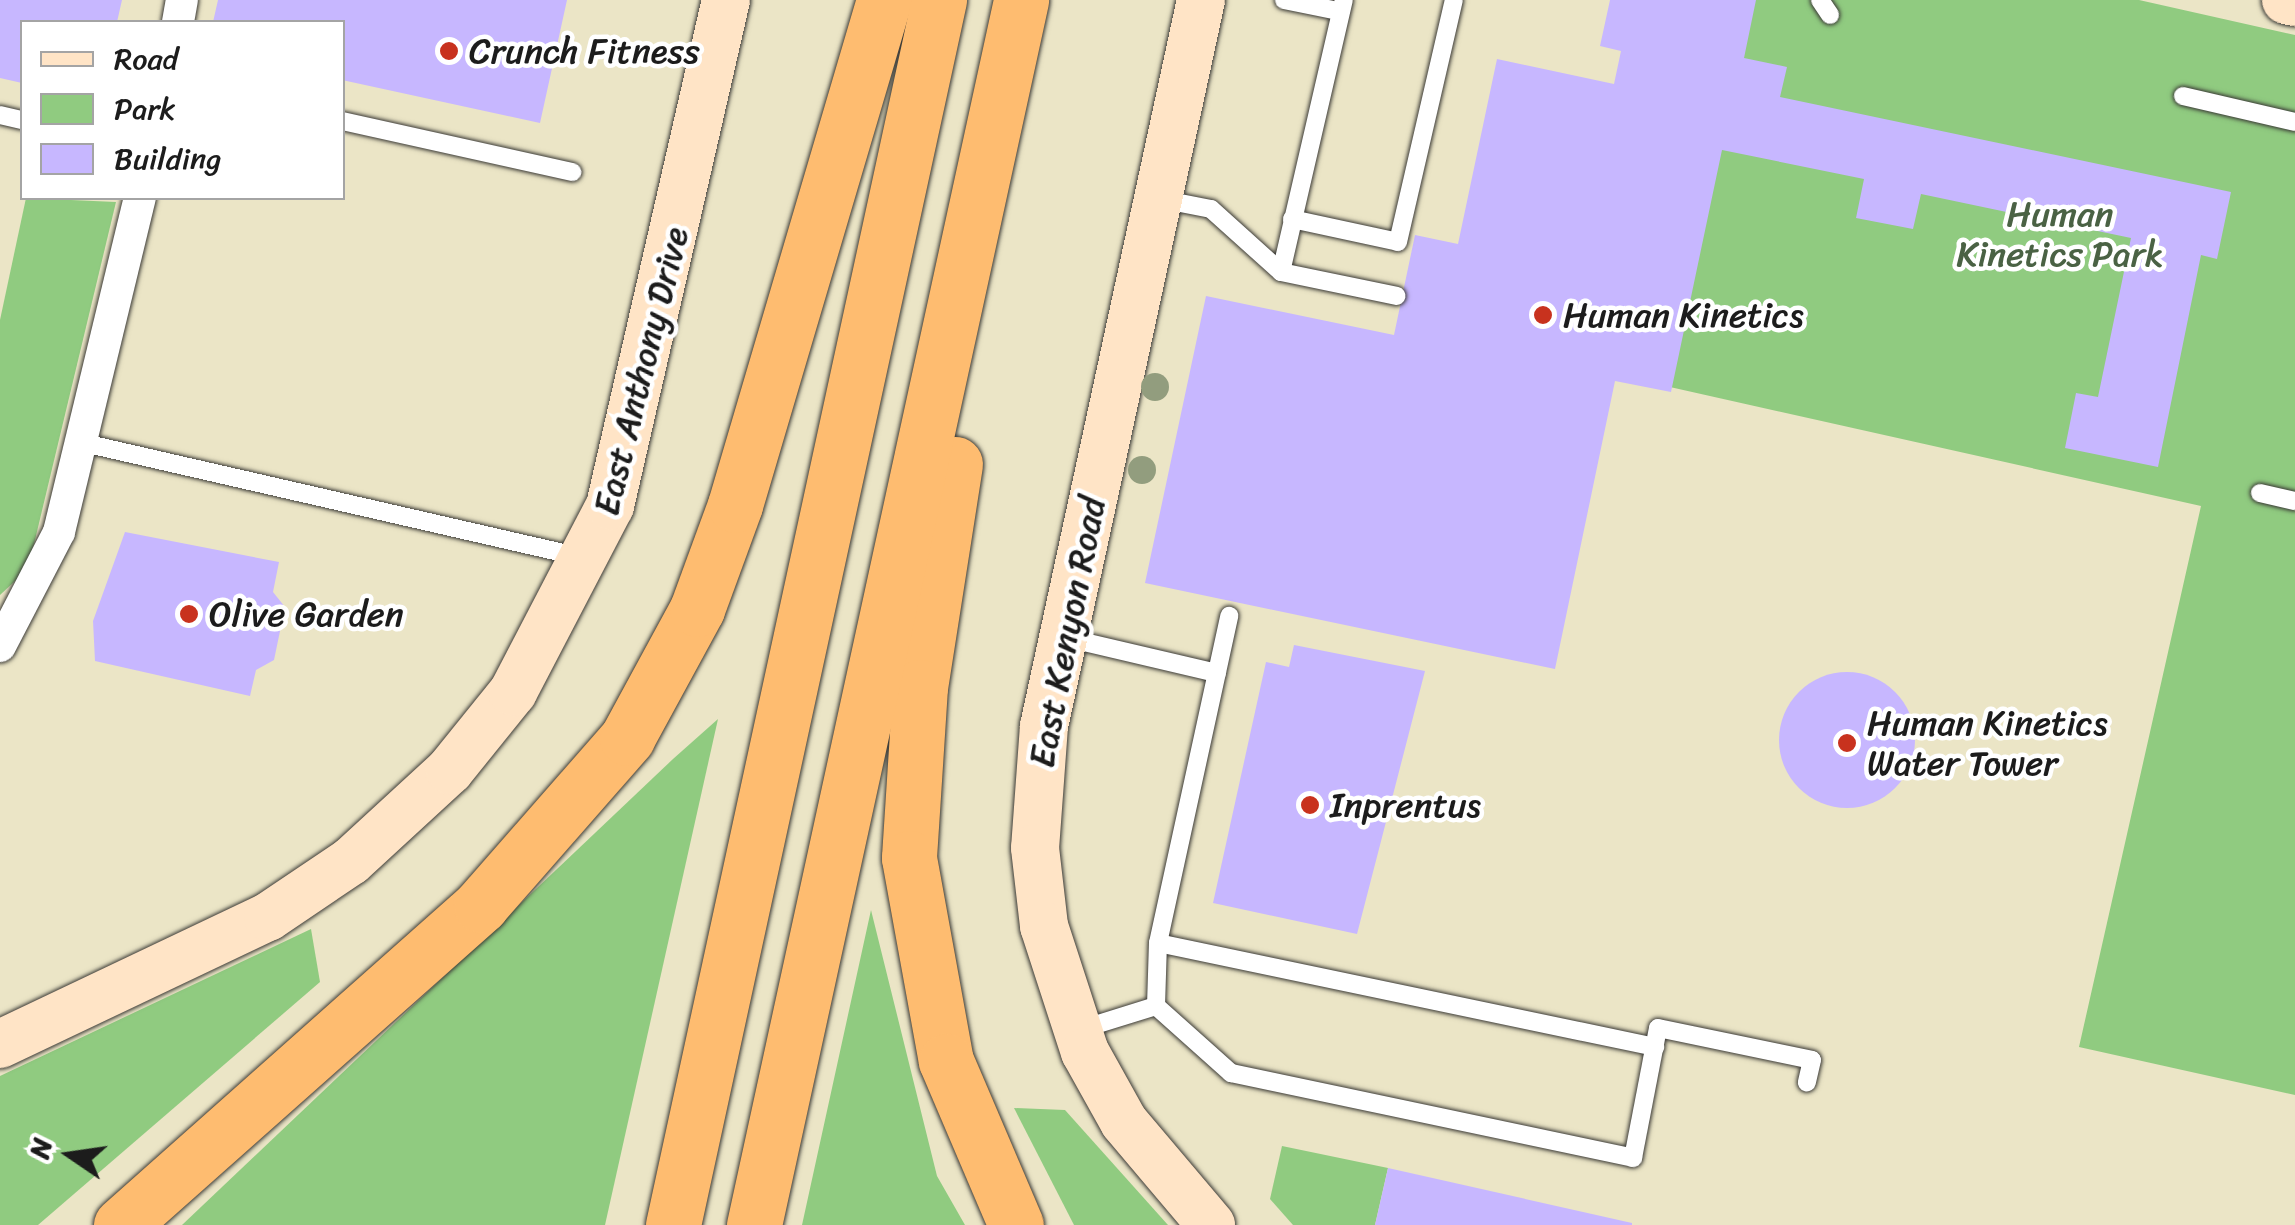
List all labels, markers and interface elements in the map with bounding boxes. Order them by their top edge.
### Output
legend [20,20,345,200]
place label: Crunch Fitness [469,30,699,72]
text: Road [114,32,178,86]
marker: Crunch Fitness [438,40,460,62]
text: Park [114,82,176,136]
text: Building [114,132,221,186]
park label: Human Kinetics Park [1956,193,2164,275]
street label: East Anthony Drive [585,222,697,520]
place label: Human Kinetics [1563,294,1805,336]
marker: Human Kinetics [1532,304,1554,326]
street label: East Kenyon Road [1020,493,1114,771]
place label: Olive Garden [209,593,404,635]
marker: Olive Garden [178,603,200,625]
place label: Human Kinetics Water Tower [1867,702,2109,784]
marker: Human Kinetics Water Tower [1836,732,1858,754]
place label: Inprentus [1330,784,1481,826]
marker: Inprentus [1299,794,1321,816]
north arrow [20,1105,120,1205]
text: N [14,1133,66,1163]

